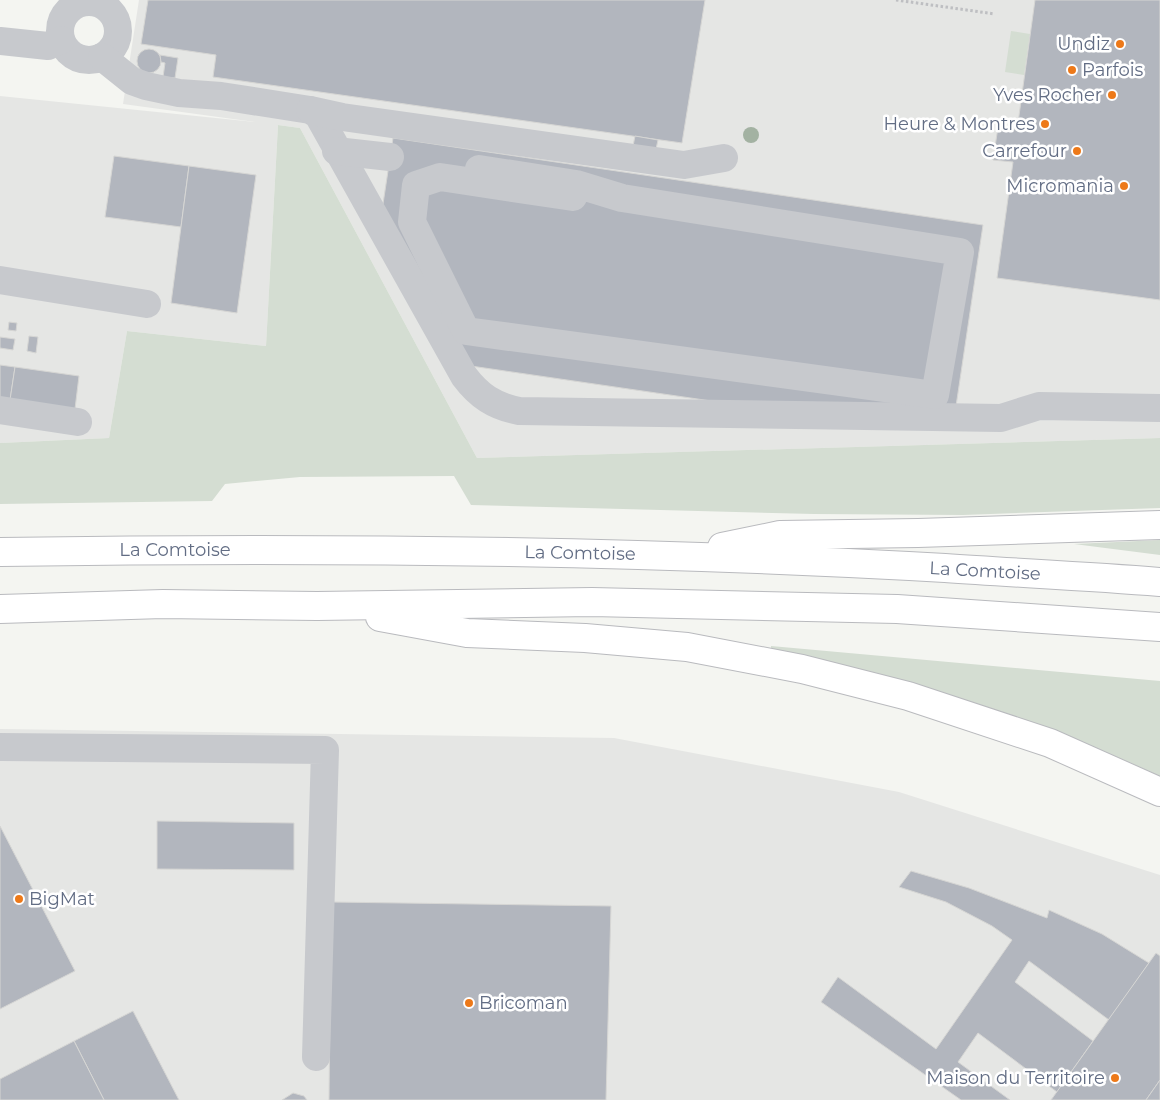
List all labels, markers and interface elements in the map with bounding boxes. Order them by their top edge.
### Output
place label: Undiz [1057,33,1110,55]
marker: Undiz [1114,38,1126,50]
place label: Parfois [1082,59,1144,81]
marker: Parfois [1066,64,1078,76]
place label: Yves Rocher [993,84,1102,106]
marker: Yves Rocher [1106,89,1118,101]
place label: Heure & Montres [883,113,1035,135]
marker: Heure & Montres [1039,118,1051,130]
place label: Carrefour [982,140,1067,162]
marker: Carrefour [1071,145,1083,157]
place label: Micromania [1006,175,1114,197]
marker: Micromania [1118,180,1130,192]
street label: La Comtoise [119,539,231,561]
street label: La Comtoise [524,541,636,565]
street label: La Comtoise [929,557,1041,585]
place label: BigMat [29,888,95,910]
marker: BigMat [13,893,25,905]
place label: Bricoman [479,992,568,1014]
marker: Bricoman [463,997,475,1009]
place label: Maison du Territoire [926,1067,1105,1089]
marker: Maison du Territoire [1109,1072,1121,1084]

